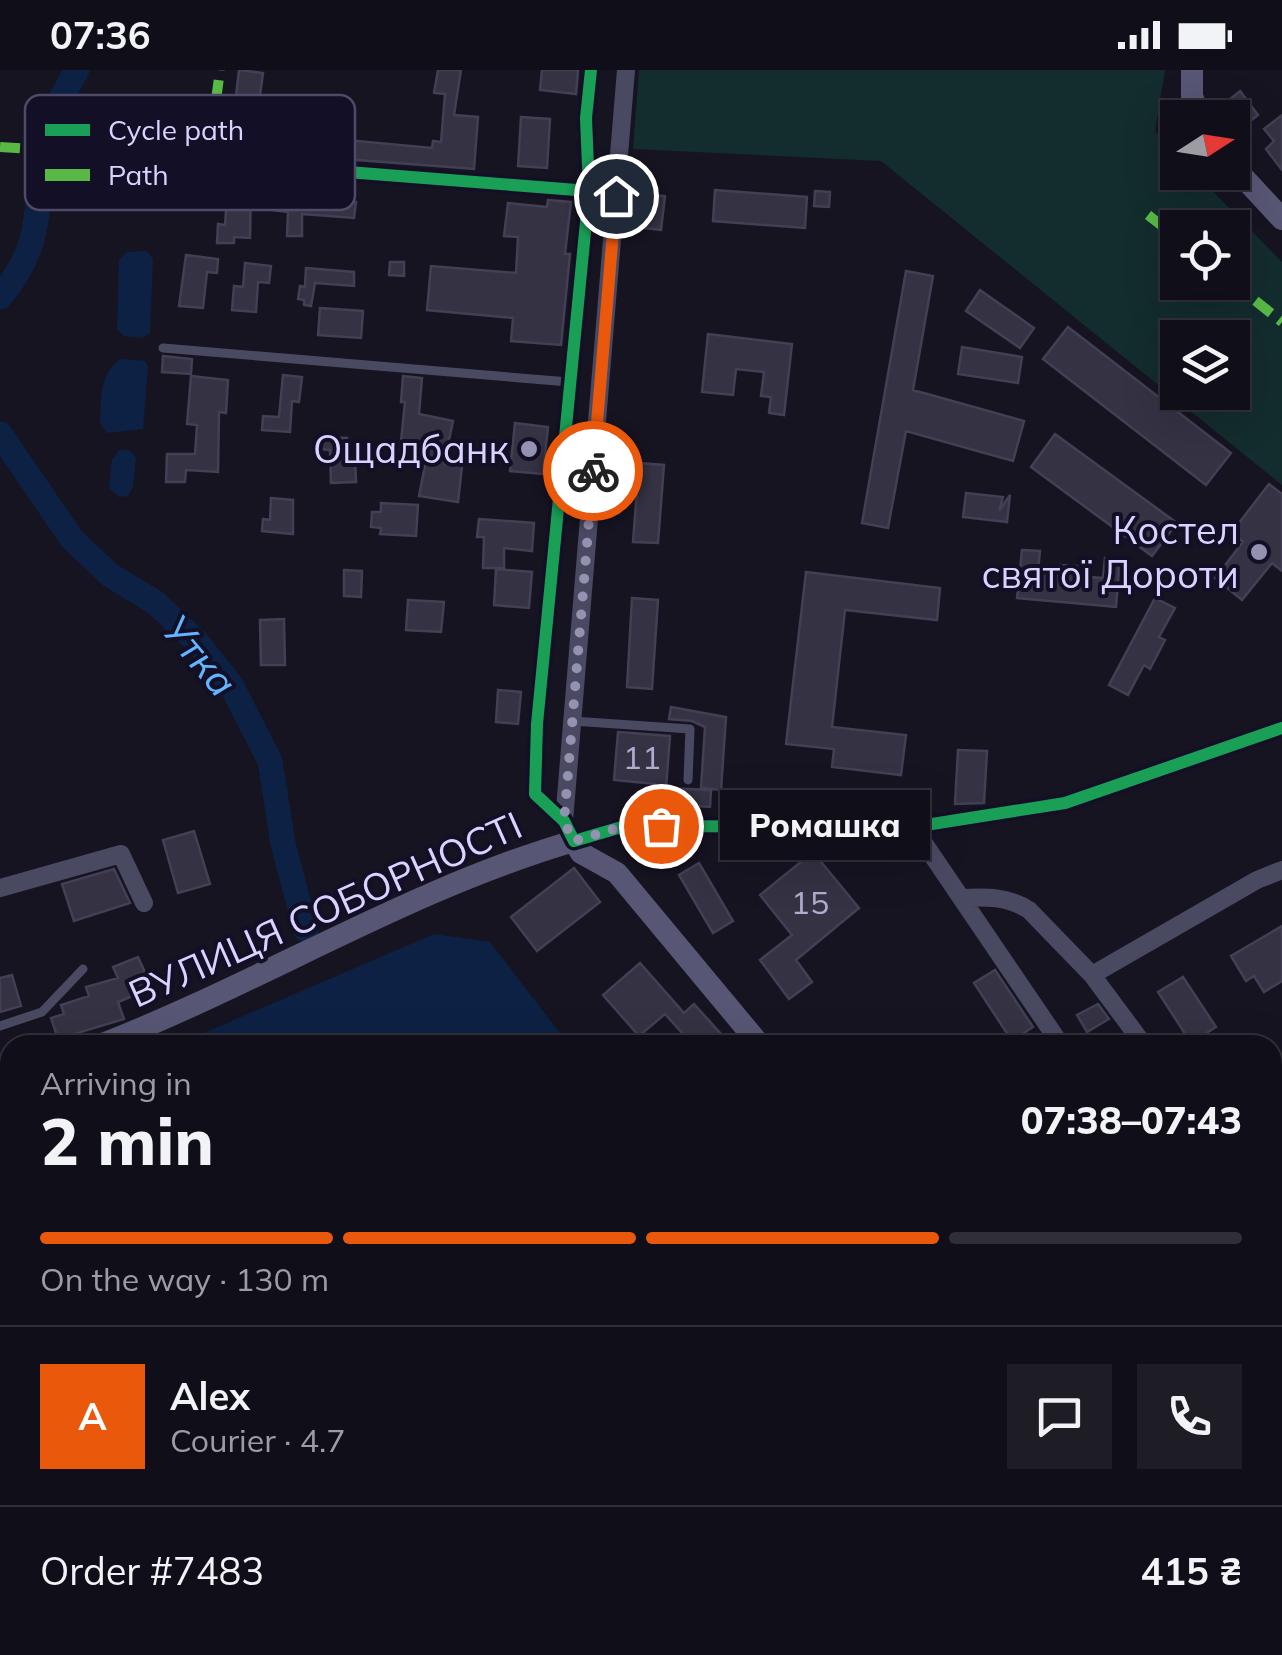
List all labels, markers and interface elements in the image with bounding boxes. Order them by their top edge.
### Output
text: 07:36 [50,11,151,59]
legend [25,95,355,210]
north arrow [1160,100,1250,190]
map controls [1160,100,1250,410]
text: Cycle path [108,112,244,147]
pin [574,154,659,239]
text: Path [108,157,169,192]
icon: home [589,169,644,224]
button: locate [1160,210,1250,300]
button: layers [1160,320,1250,410]
courier [543,421,643,521]
place label: Ощадбанк [313,425,510,473]
marker: Ощадбанк [518,438,540,460]
icon: bike [566,444,621,499]
place label: Костел святої Дороти [981,506,1239,598]
marker: Костел святої Дороти [1248,541,1270,563]
water label: Утка [152,604,248,706]
house number: 11 [623,737,661,777]
pin [619,784,704,869]
callout: Ромашка [721,791,931,861]
icon: bag [634,799,689,854]
street label: ВУЛИЦЯ СОБОРНОСТІ [121,801,529,1017]
text: Ромашка [749,805,901,845]
house number: 15 [791,882,829,922]
text: Arriving in [40,1063,192,1103]
text: 07:38–07:43 [1021,1096,1242,1144]
text: 2 min [40,1100,214,1181]
text: On the way · 130 m [40,1259,329,1299]
button: chat [1007,1364,1112,1469]
button: phone [1137,1364,1242,1469]
text: Alex [170,1372,250,1420]
text: A [78,1392,107,1440]
text: Courier · 4.7 [170,1420,346,1460]
text: Order #7483 [40,1547,264,1595]
text: 415 ₴ [1140,1547,1242,1595]

